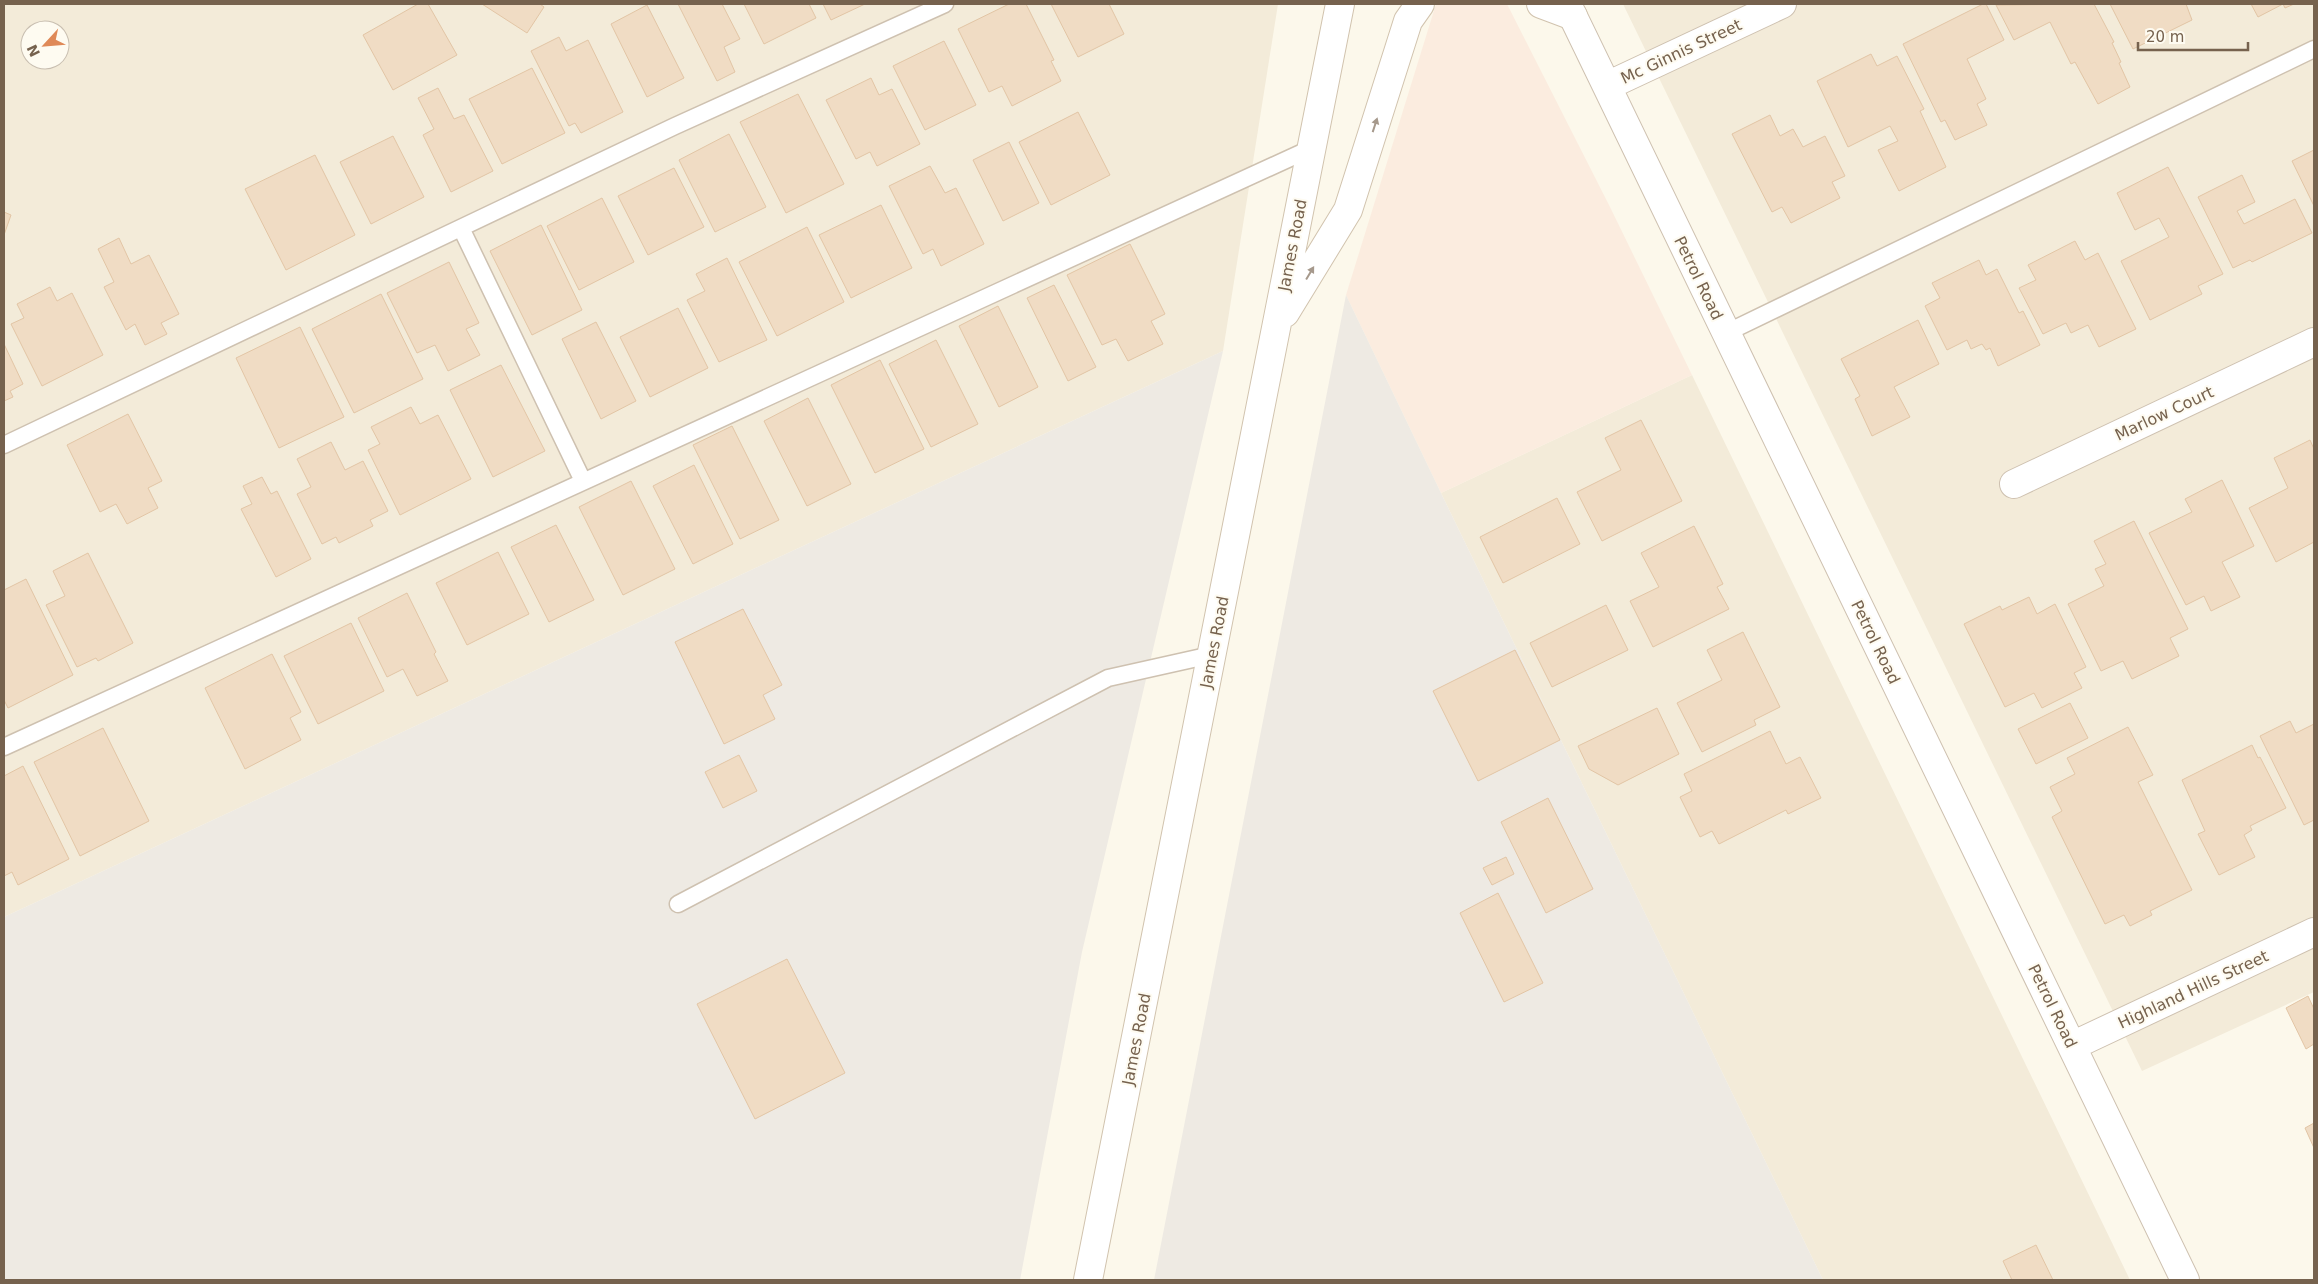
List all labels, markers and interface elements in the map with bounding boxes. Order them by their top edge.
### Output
street label: Mc Ginnis Street [1618,15,1745,88]
north arrow [20,20,70,70]
scale bar [2138,20,2248,52]
text: 20 m [2146,28,2184,46]
text: N [24,42,43,59]
one-way arrow [1372,118,1379,133]
street label: James Road [1274,197,1311,294]
street label: Petrol Road [1670,233,1727,323]
one-way arrow [1305,266,1314,279]
street label: Marlow Court [2112,382,2217,445]
street label: James Road [1196,594,1233,691]
street label: Petrol Road [1847,597,1904,687]
street label: Highland Hills Street [2115,946,2271,1033]
street label: Petrol Road [2024,961,2081,1051]
street label: James Road [1118,991,1155,1088]

